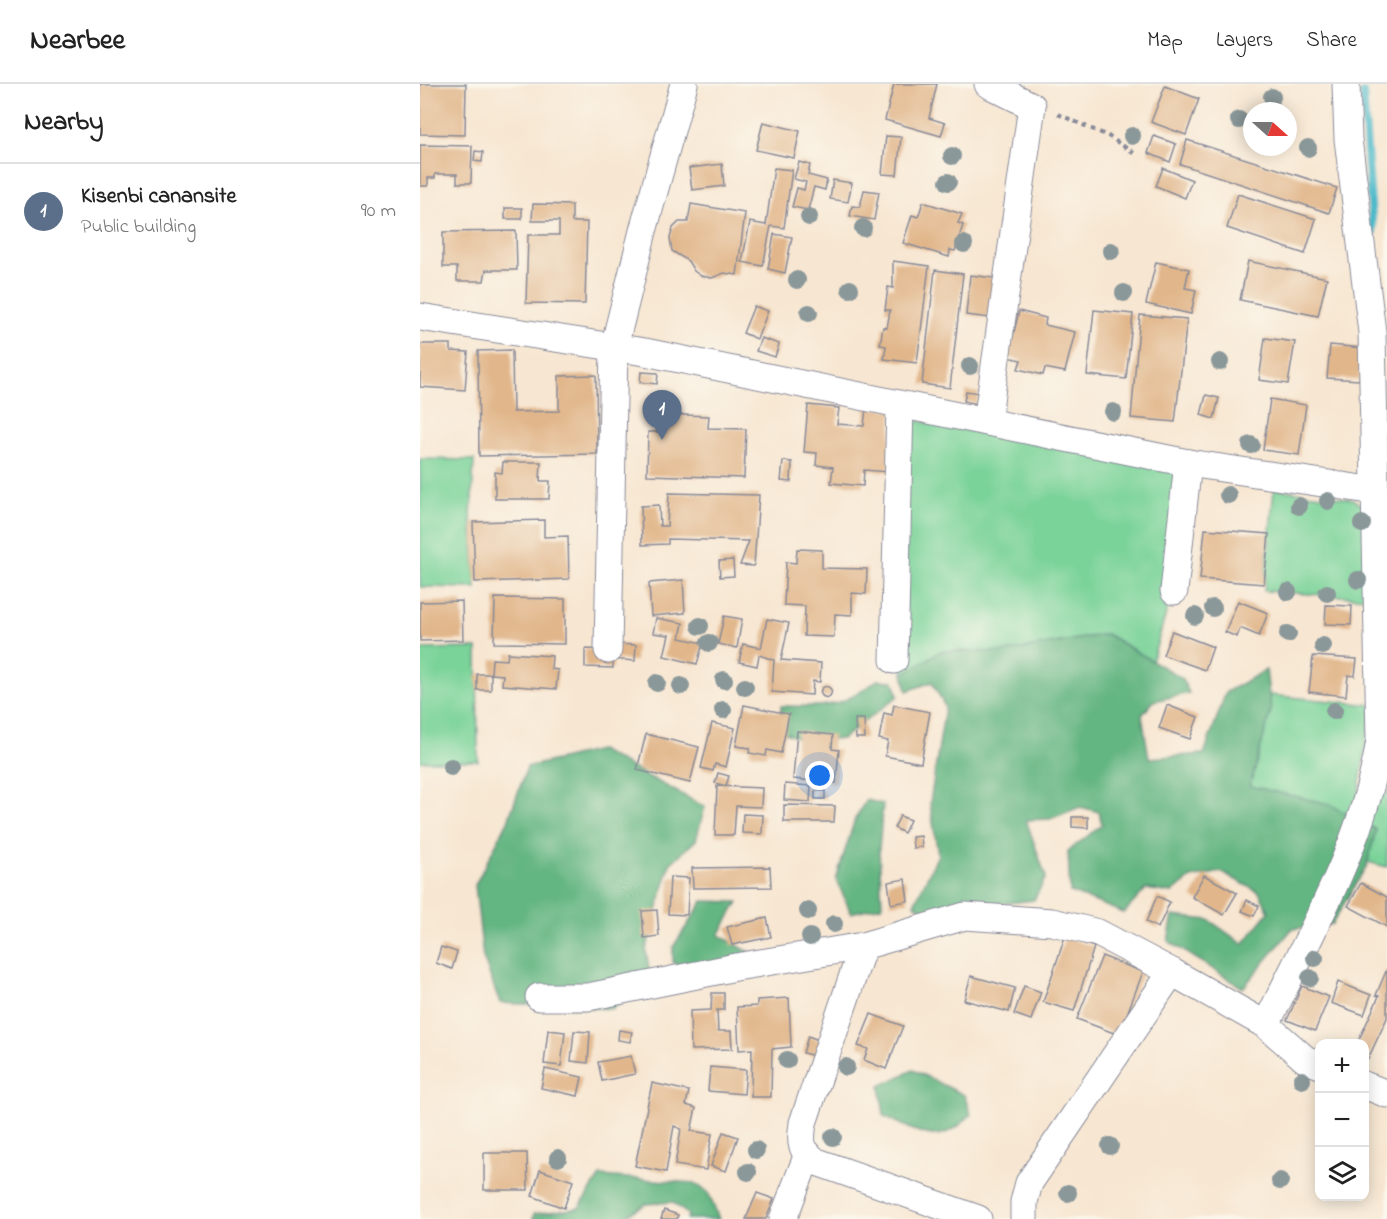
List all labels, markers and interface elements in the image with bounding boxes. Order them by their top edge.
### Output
text: Nearbee [30,21,125,62]
text: Map [1147,26,1183,56]
text: Layers [1216,26,1273,56]
text: Share [1306,26,1357,56]
north arrow [1243,102,1297,156]
text: Nearby [24,104,103,142]
text: Kisenbi canansite [81,181,236,213]
text: 1 [40,197,47,226]
text: 90 m [361,197,396,226]
text: Public building [81,213,196,242]
pin: 1 [642,390,682,440]
your location [805,761,834,790]
map controls [1315,1039,1369,1201]
button: + [1315,1039,1369,1093]
button: − [1315,1093,1369,1147]
button: layers [1315,1147,1369,1201]

